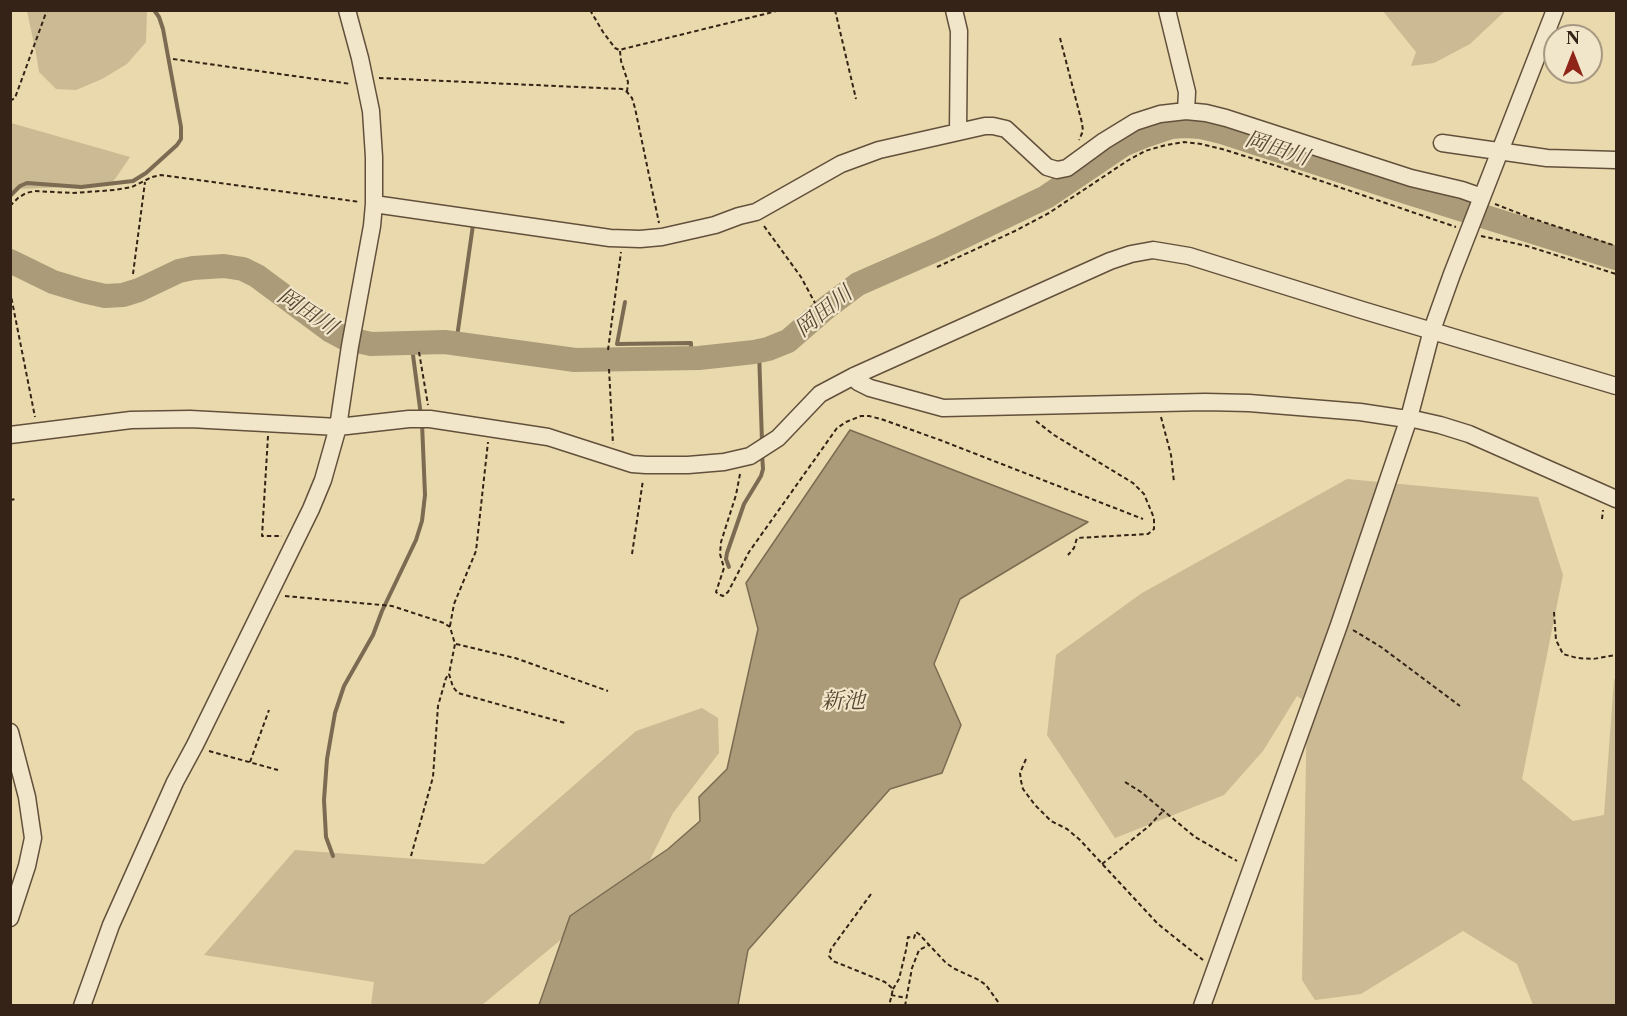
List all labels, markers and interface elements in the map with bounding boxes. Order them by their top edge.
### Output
north arrow [1543,24,1603,84]
text: N [1566,28,1580,48]
water label: 岡田川 [1242,126,1312,172]
water label: 岡田川 [790,281,858,343]
water label: 岡田川 [272,283,342,341]
water label: 新池 [821,689,865,715]

